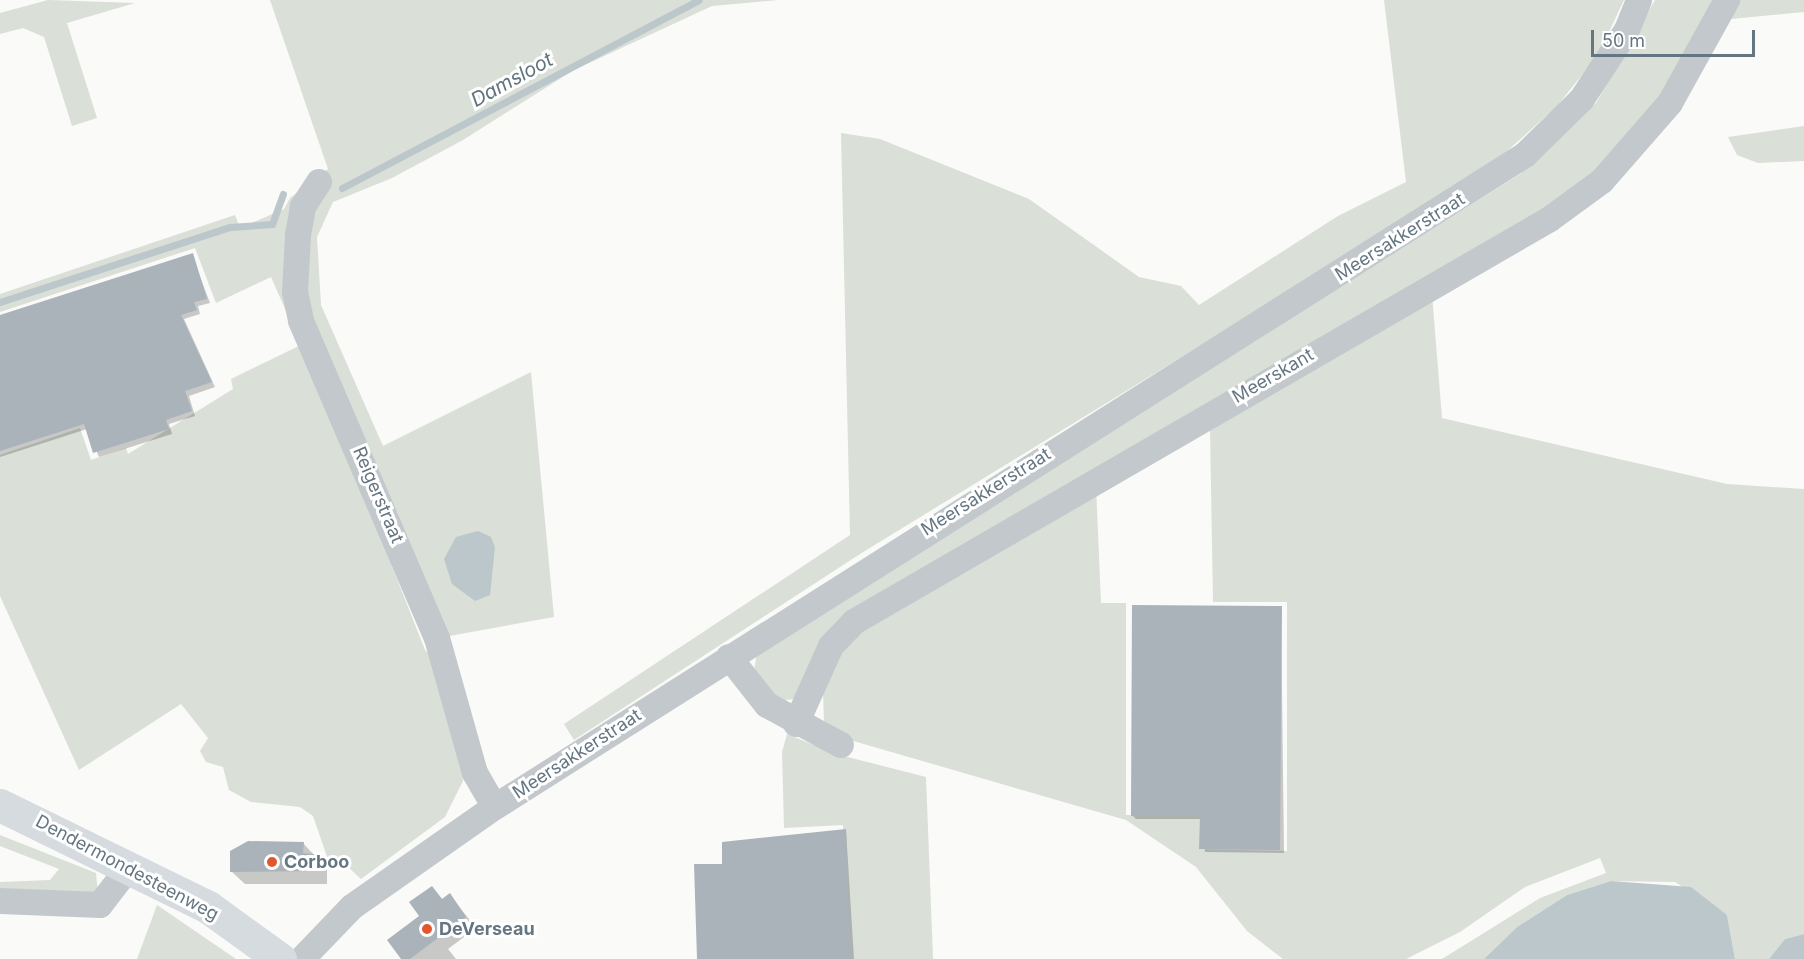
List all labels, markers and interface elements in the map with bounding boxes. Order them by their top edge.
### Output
scale bar [1594,18,1758,56]
text: 50 m [1602,30,1645,51]
water label: Damsloot [467,48,557,112]
street label: Meersakkerstraat [1331,188,1469,286]
street label: Meerskant [1229,344,1317,408]
street label: Reigerstraat [348,443,408,547]
street label: Meersakkerstraat [917,443,1055,541]
street label: Meersakkerstraat [509,704,645,804]
street label: Dendermondesteenweg [32,811,222,925]
place label: Corboo [284,851,349,873]
marker: Corboo [265,855,279,869]
place label: DeVerseau [439,918,535,940]
marker: DeVerseau [420,922,434,936]

